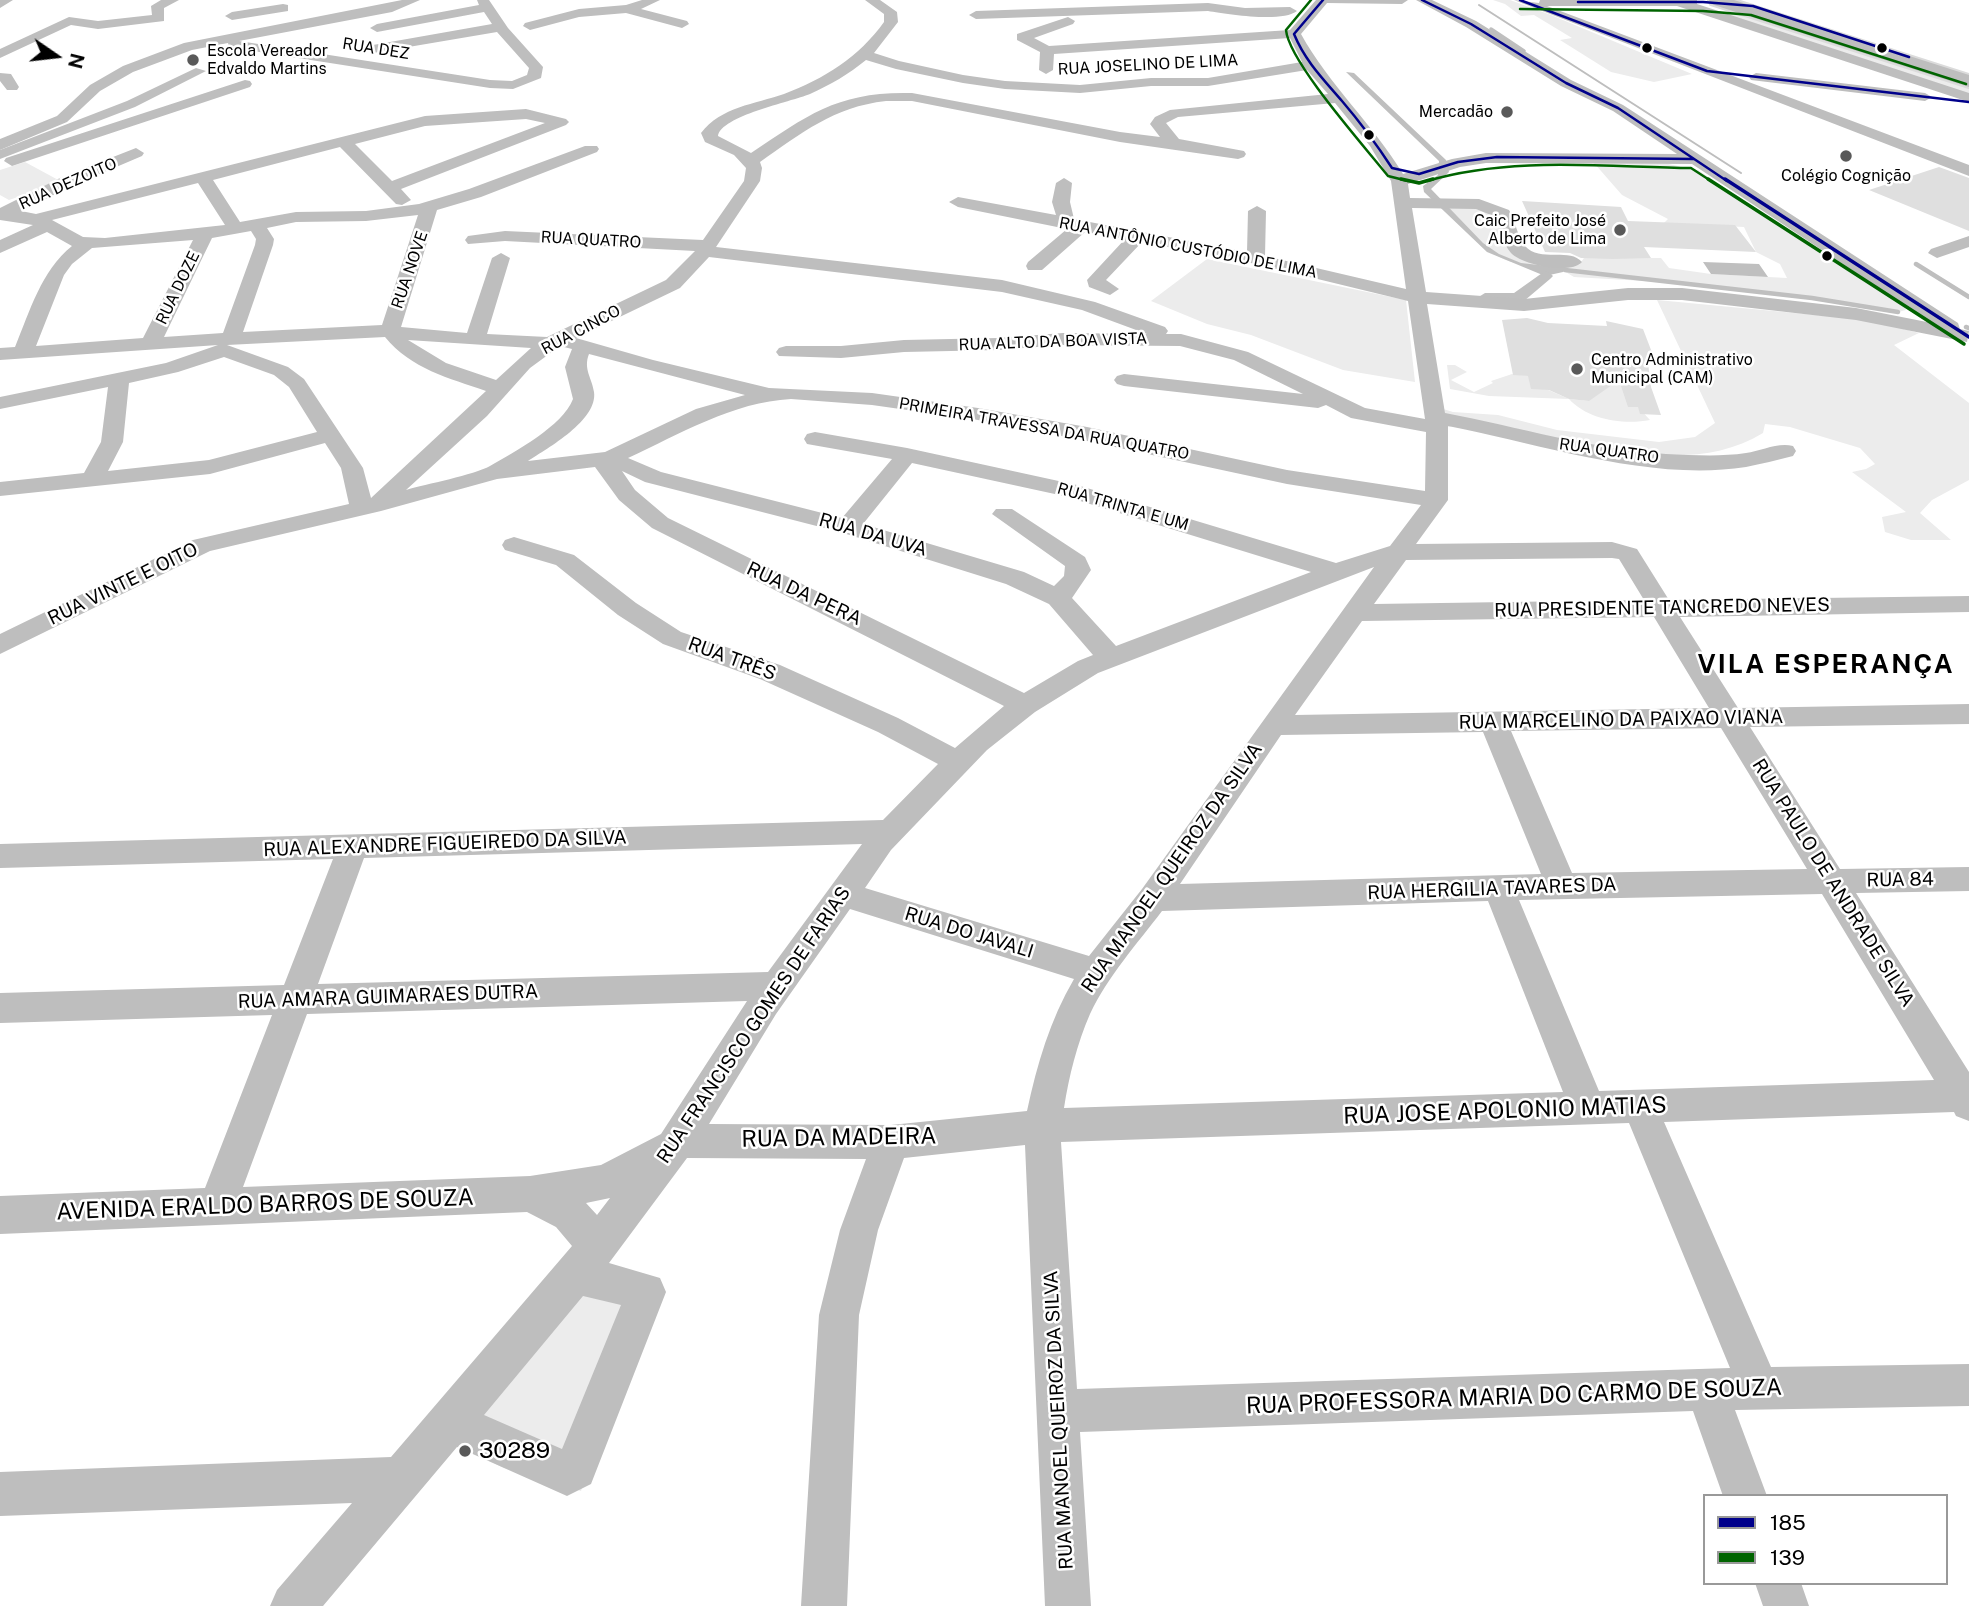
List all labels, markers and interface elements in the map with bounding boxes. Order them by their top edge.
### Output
north arrow [21,21,91,91]
street label: RUA DEZ [341,34,411,64]
place label: Escola Vereador Edvaldo Martins [207,41,328,79]
unlabelled marker [1640,41,1654,55]
unlabelled marker [1875,41,1889,55]
text: N [64,51,89,71]
street label: RUA JOSELINO DE LIMA [1057,51,1239,79]
marker: Escola Vereador Edvaldo Martins [185,52,201,68]
place label: Mercadão [1419,102,1493,122]
marker: Mercadão [1499,104,1515,120]
unlabelled marker [1362,128,1376,142]
marker: Colégio Cognição [1838,148,1854,164]
street label: RUA DEZOITO [16,154,120,214]
place label: Colégio Cognição [1781,166,1911,186]
place label: Caic Prefeito José Alberto de Lima [1474,211,1606,249]
street label: RUA ANTÔNIO CUSTÓDIO DE LIMA [1057,214,1319,282]
marker: Caic Prefeito José Alberto de Lima [1612,222,1628,238]
street label: RUA QUATRO [540,228,642,252]
street label: RUA NOVE [388,229,432,311]
street label: RUA DOZE [152,248,204,328]
unlabelled marker [1820,249,1834,263]
street label: RUA CINCO [538,301,624,359]
street label: RUA ALTO DA BOA VISTA [958,329,1148,355]
place label: Centro Administrativo Municipal (CAM) [1591,350,1753,388]
marker: Centro Administrativo Municipal (CAM) [1569,361,1585,377]
street label: PRIMEIRA TRAVESSA DA RUA QUATRO [898,394,1190,464]
street label: RUA QUATRO [1558,434,1660,468]
street label: RUA TRINTA E UM [1055,479,1191,535]
street label: RUA DA UVA [816,509,930,561]
street label: RUA VINTE E OITO [44,538,202,630]
street label: RUA DA PERA [743,557,865,631]
street label: RUA PRESIDENTE TANCREDO NEVES [1494,594,1830,622]
street label: RUA TRÊS [685,633,779,685]
district label: VILA ESPERANÇA [1699,649,1953,681]
street label: RUA MARCELINO DA PAIXAO VIANA [1458,706,1784,734]
street label: RUA MANOEL QUEIROZ DA SILVA [1077,739,1267,997]
street label: RUA PAULO DE ANDRADE SILVA [1747,755,1919,1011]
street label: RUA ALEXANDRE FIGUEIREDO DA SILVA [263,826,627,862]
street label: RUA 84 [1866,868,1934,892]
street label: RUA HERGILIA TAVARES DA [1367,873,1617,905]
street label: RUA FRANCISCO GOMES DE FARIAS [653,882,855,1168]
street label: RUA DO JAVALI [902,903,1036,963]
street label: RUA AMARA GUIMARAES DUTRA [237,980,539,1014]
street label: RUA JOSE APOLONIO MATIAS [1343,1092,1667,1130]
street label: RUA DA MADEIRA [741,1122,937,1154]
street label: AVENIDA ERALDO BARROS DE SOUZA [56,1184,474,1226]
street label: RUA MANOEL QUEIROZ DA SILVA [1040,1270,1078,1570]
street label: RUA PROFESSORA MARIA DO CARMO DE SOUZA [1245,1374,1783,1420]
place label: 30289 [479,1437,550,1465]
marker: 30289 [457,1443,473,1459]
legend [1703,1494,1948,1585]
text: 185 [1770,1510,1806,1535]
text: 139 [1770,1545,1805,1570]

